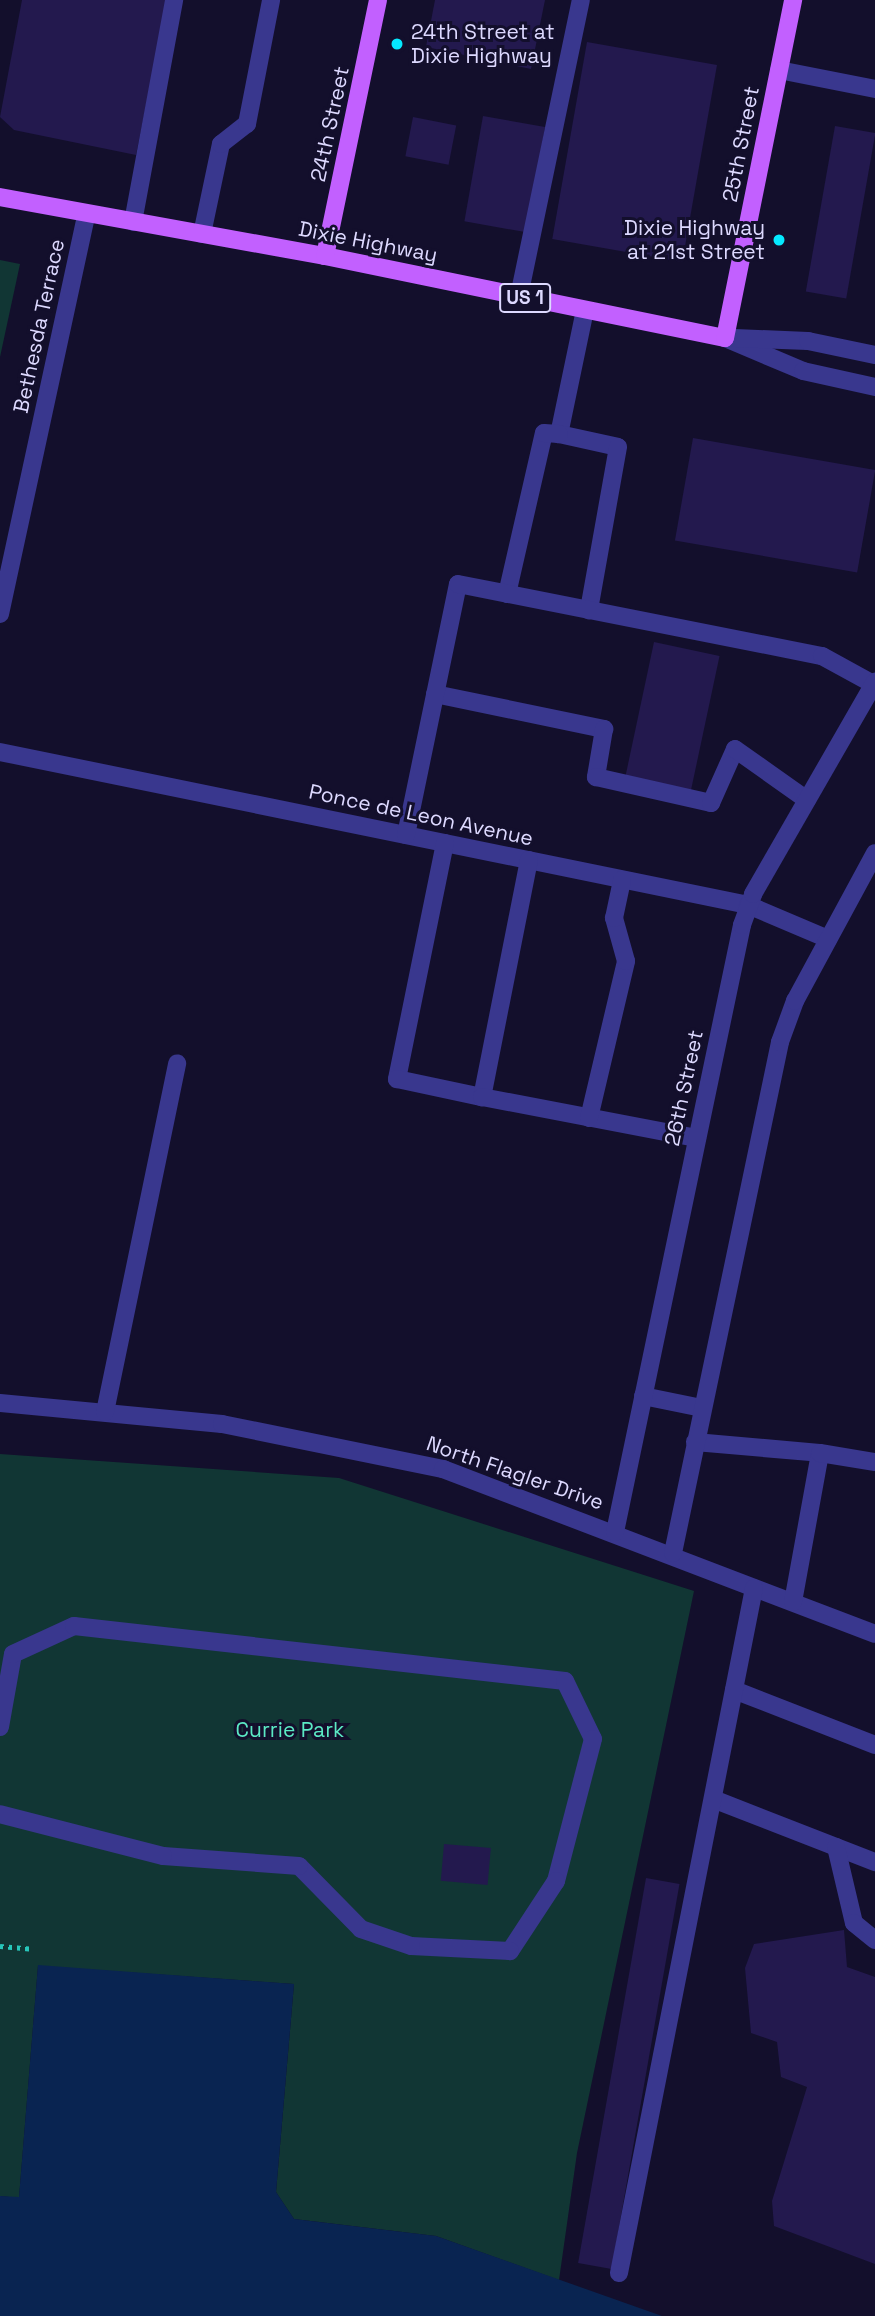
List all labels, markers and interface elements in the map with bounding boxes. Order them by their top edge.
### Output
place label: 24th Street at Dixie Highway [411,19,555,69]
marker: 24th Street at Dixie Highway [389,36,405,52]
street label: 24th Street [305,64,355,184]
street label: 25th Street [717,84,765,204]
place label: Dixie Highway at 21st Street [624,215,765,265]
street label: Dixie Highway [296,216,440,268]
marker: Dixie Highway at 21st Street [771,232,787,248]
street label: Bethesda Terrace [8,236,70,416]
road number: US 1 [499,282,551,314]
street label: Ponce de Leon Avenue [306,779,536,851]
street label: 26th Street [659,1028,709,1148]
street label: North Flagler Drive [423,1431,607,1515]
park label: Currie Park [236,1717,344,1743]

